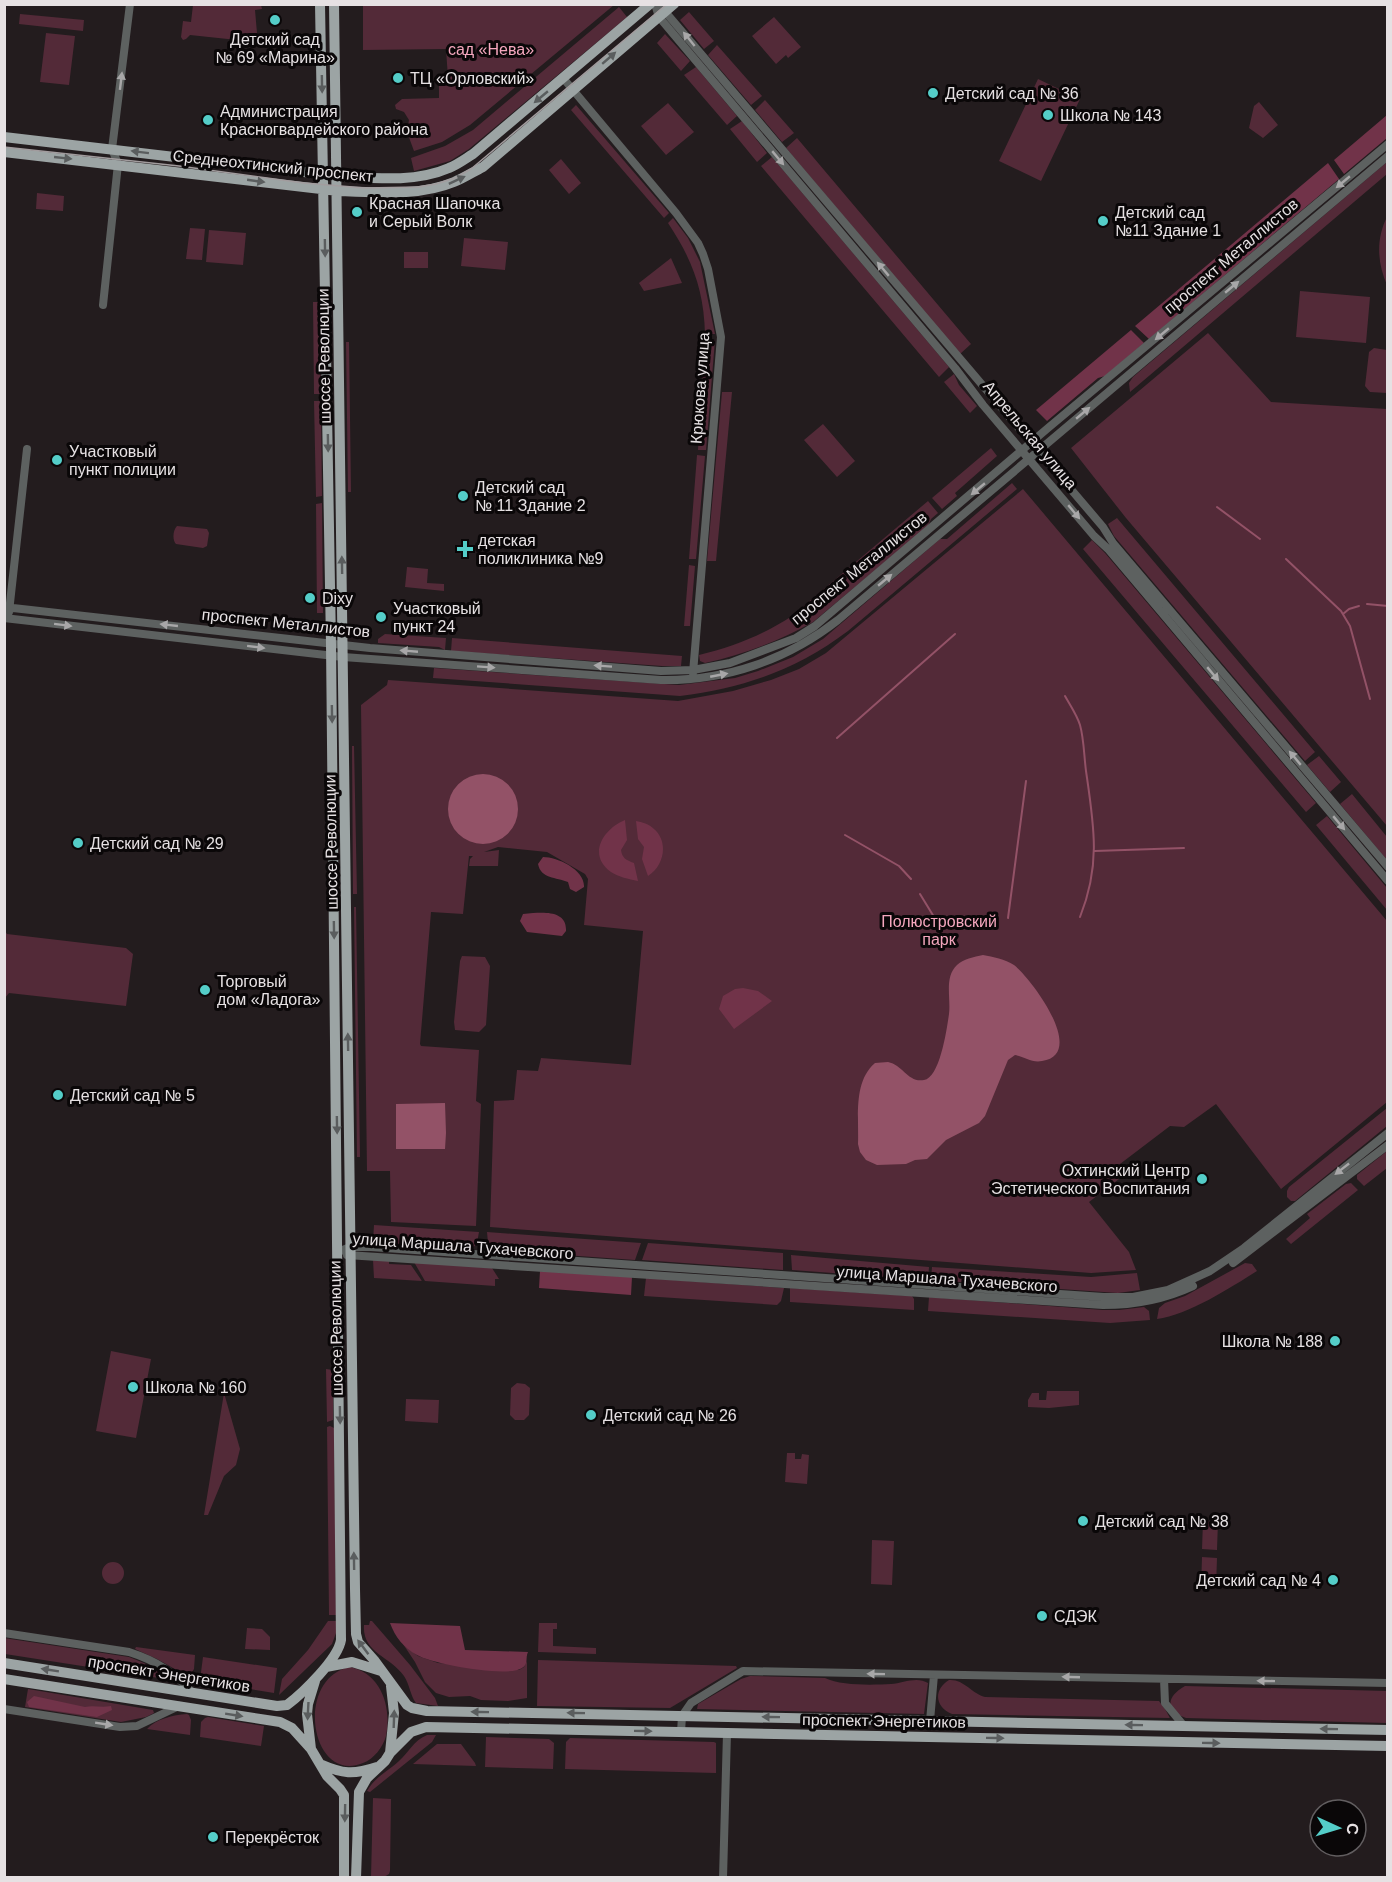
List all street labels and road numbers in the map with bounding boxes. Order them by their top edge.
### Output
street label: Среднеохтинский проспект [172,147,375,185]
street label: проспект Металлистов [1161,195,1301,317]
street label: шоссе Революции [314,288,334,424]
street label: Крюкова улица [688,331,712,444]
street label: Апрельская улица [980,378,1080,492]
street label: проспект Металлистов [788,508,930,628]
street label: проспект Металлистов [201,606,371,640]
street label: шоссе Революции [321,774,341,910]
street label: улица Маршала Тухачевского [352,1230,574,1262]
street label: шоссе Революции [326,1260,346,1396]
street label: улица Маршала Тухачевского [836,1263,1058,1295]
street label: проспект Энергетиков [87,1653,251,1695]
street label: проспект Энергетиков [802,1711,966,1731]

